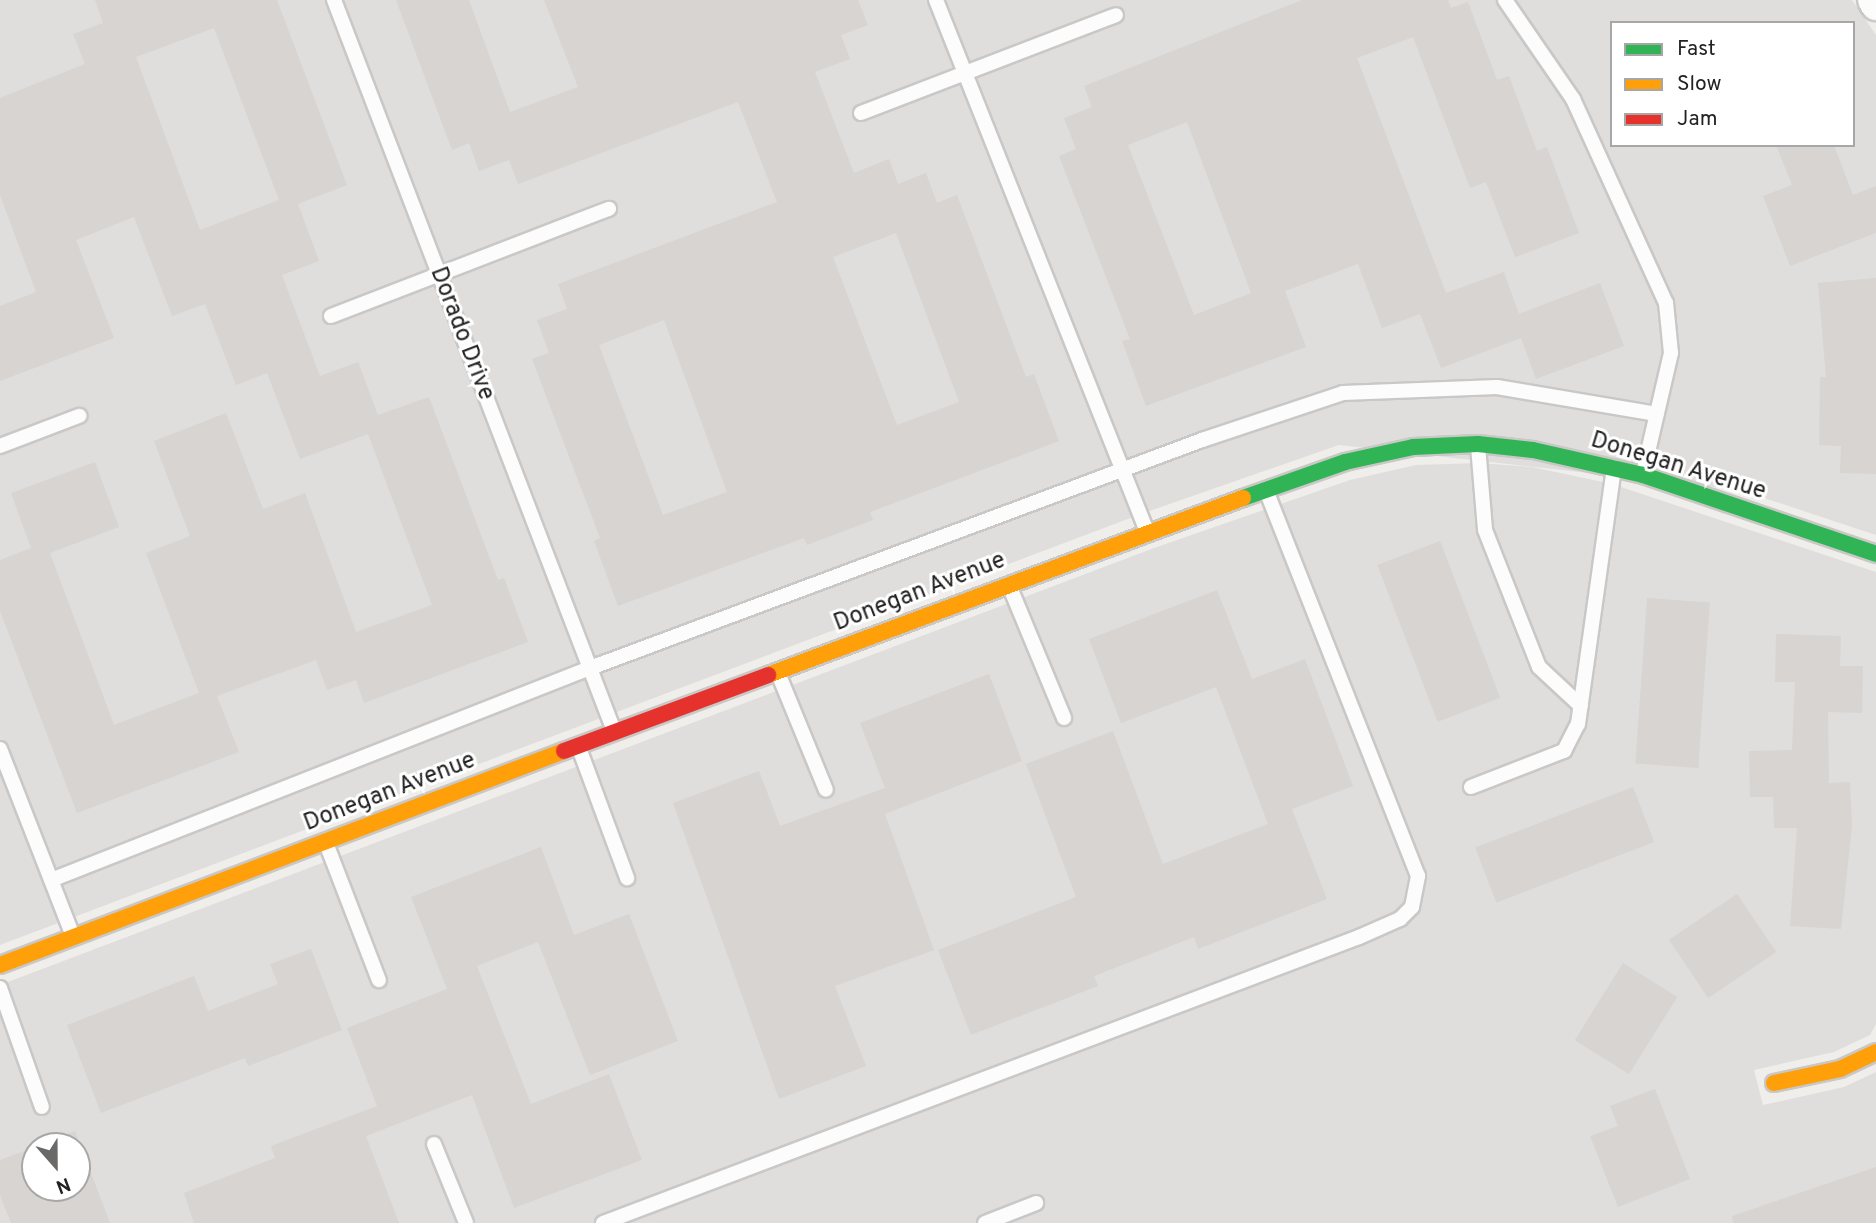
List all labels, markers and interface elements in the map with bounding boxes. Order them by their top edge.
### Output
legend [1610,21,1855,147]
text: Fast [1677,36,1716,63]
text: Slow [1677,71,1722,98]
text: Jam [1677,106,1718,133]
street label: Dorado Drive [422,263,500,405]
street label: Donegan Avenue [1586,427,1770,507]
street label: Donegan Avenue [830,547,1010,639]
street label: Donegan Avenue [300,747,480,839]
north arrow [21,1132,91,1202]
text: N [52,1171,73,1198]

